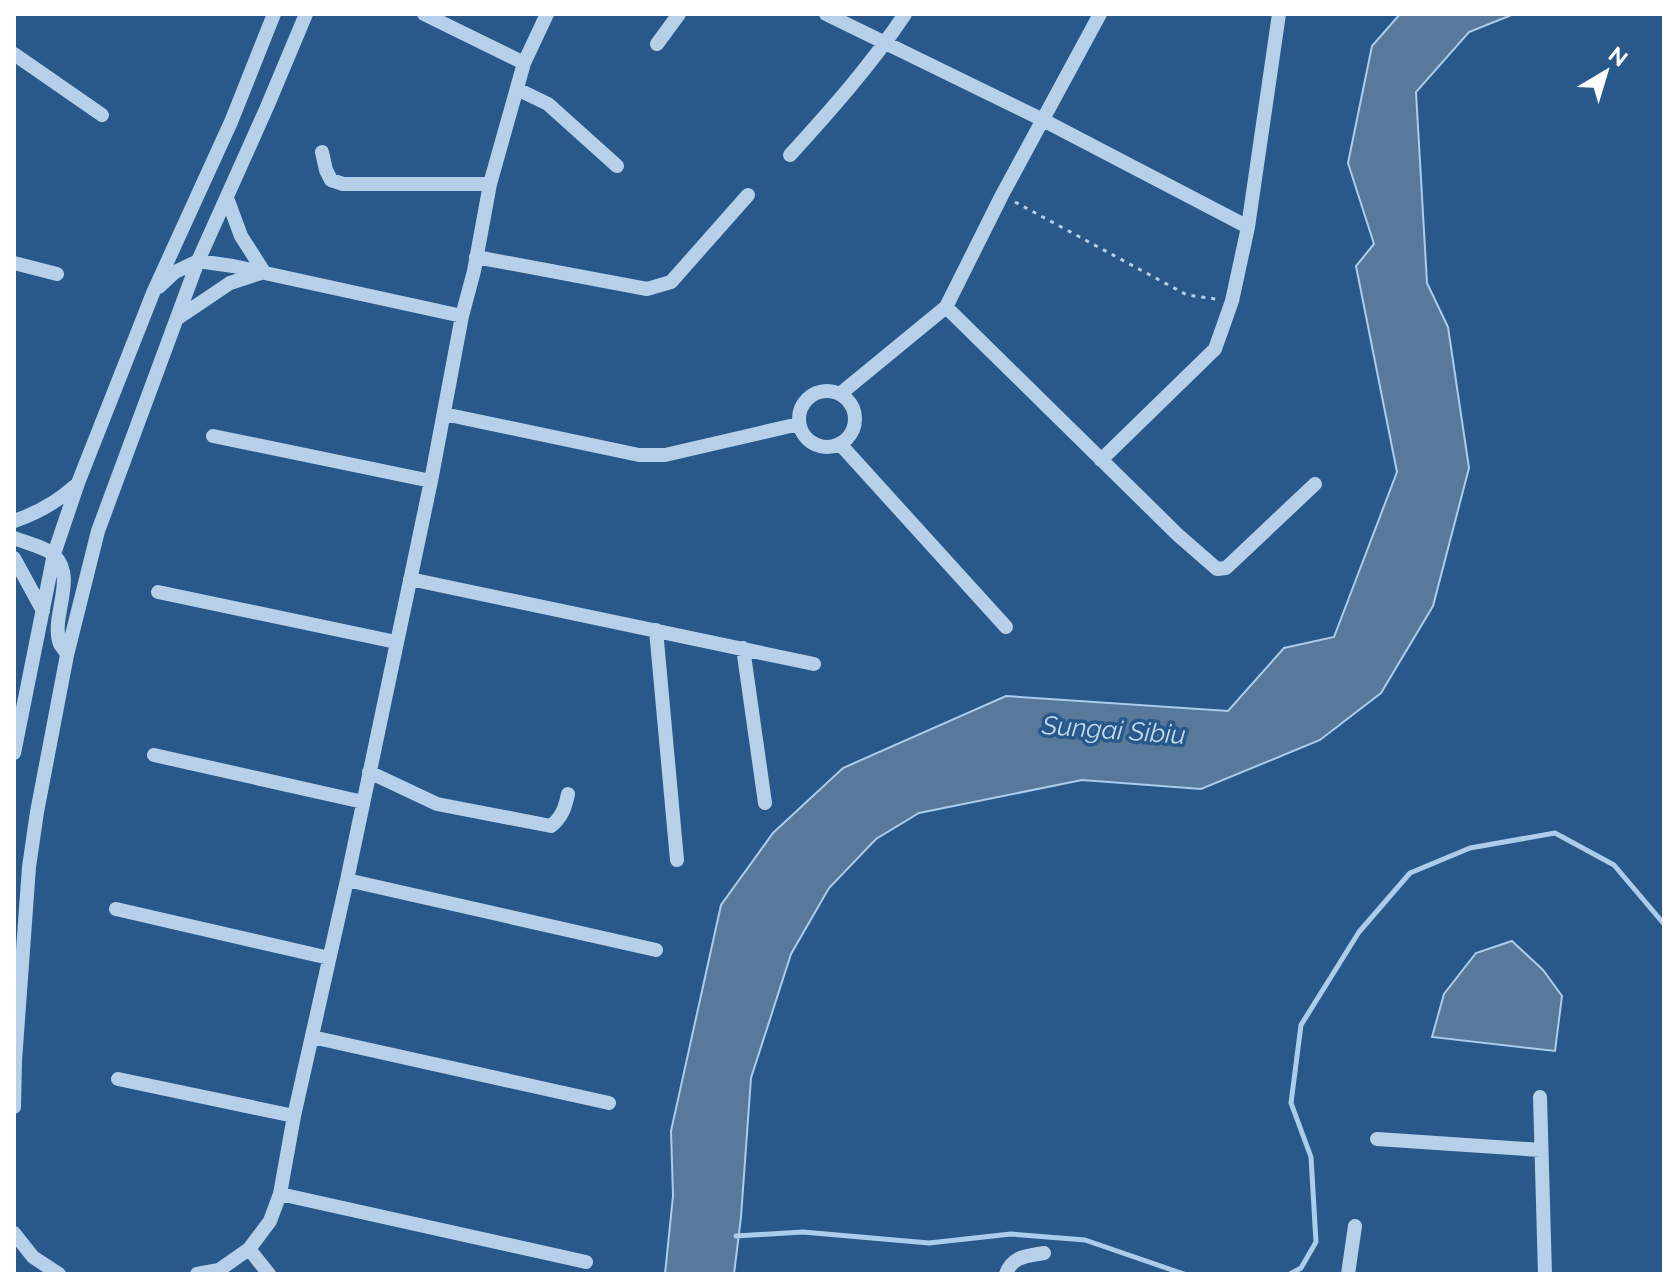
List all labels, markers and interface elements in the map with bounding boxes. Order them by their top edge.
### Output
north arrow [1566,32,1646,112]
text: N [1604,41,1633,72]
water label: Sungai Sibiu [1040,710,1187,750]

